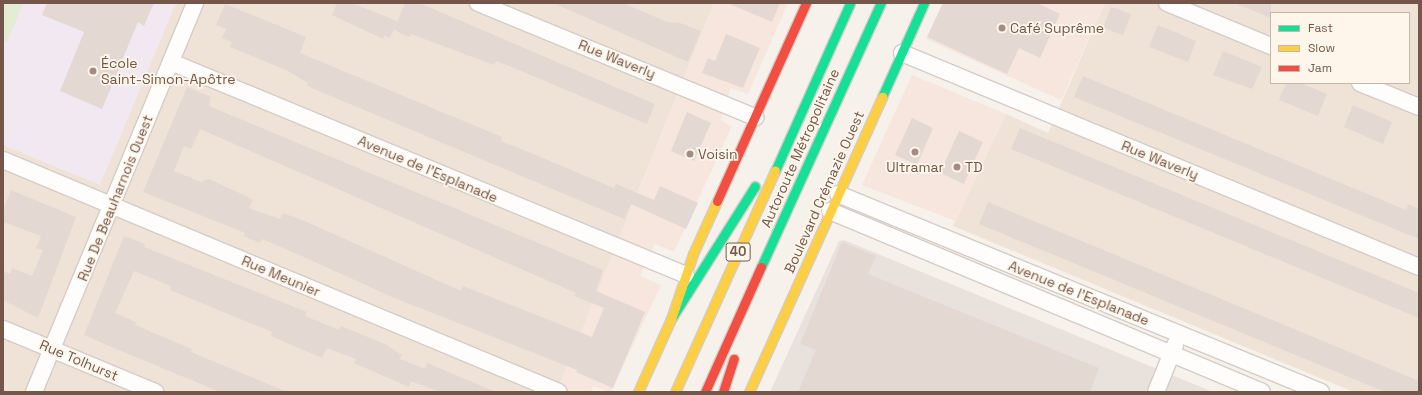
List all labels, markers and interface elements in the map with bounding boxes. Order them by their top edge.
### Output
legend [1270,12,1410,84]
place label: Café Suprême [1010,20,1104,36]
text: Fast [1308,20,1333,36]
marker: Café Suprême [997,23,1007,33]
street label: Rue Waverly [576,36,658,82]
text: Slow [1308,40,1335,56]
place label: École Saint-Simon-Apôtre [101,55,235,88]
text: Jam [1308,60,1332,76]
marker: École Saint-Simon-Apôtre [88,66,98,76]
street label: Autoroute Métropolitaine [757,66,843,230]
street label: Boulevard Crémazie Ouest [781,108,867,276]
street label: Rue De Beauharnois Ouest [74,112,156,284]
street label: Avenue de l'Esplanade [355,132,501,206]
street label: Rue Waverly [1119,137,1201,183]
place label: Voisin [698,146,738,162]
marker: Ultramar [910,147,920,157]
marker: Voisin [685,149,695,159]
place label: Ultramar [886,159,944,175]
place label: TD [965,159,983,175]
marker: TD [952,162,962,172]
road number: 40 [725,241,751,263]
street label: Rue Meunier [239,252,323,300]
street label: Avenue de l'Esplanade [1006,257,1152,329]
street label: Rue Tolhurst [37,336,121,384]

